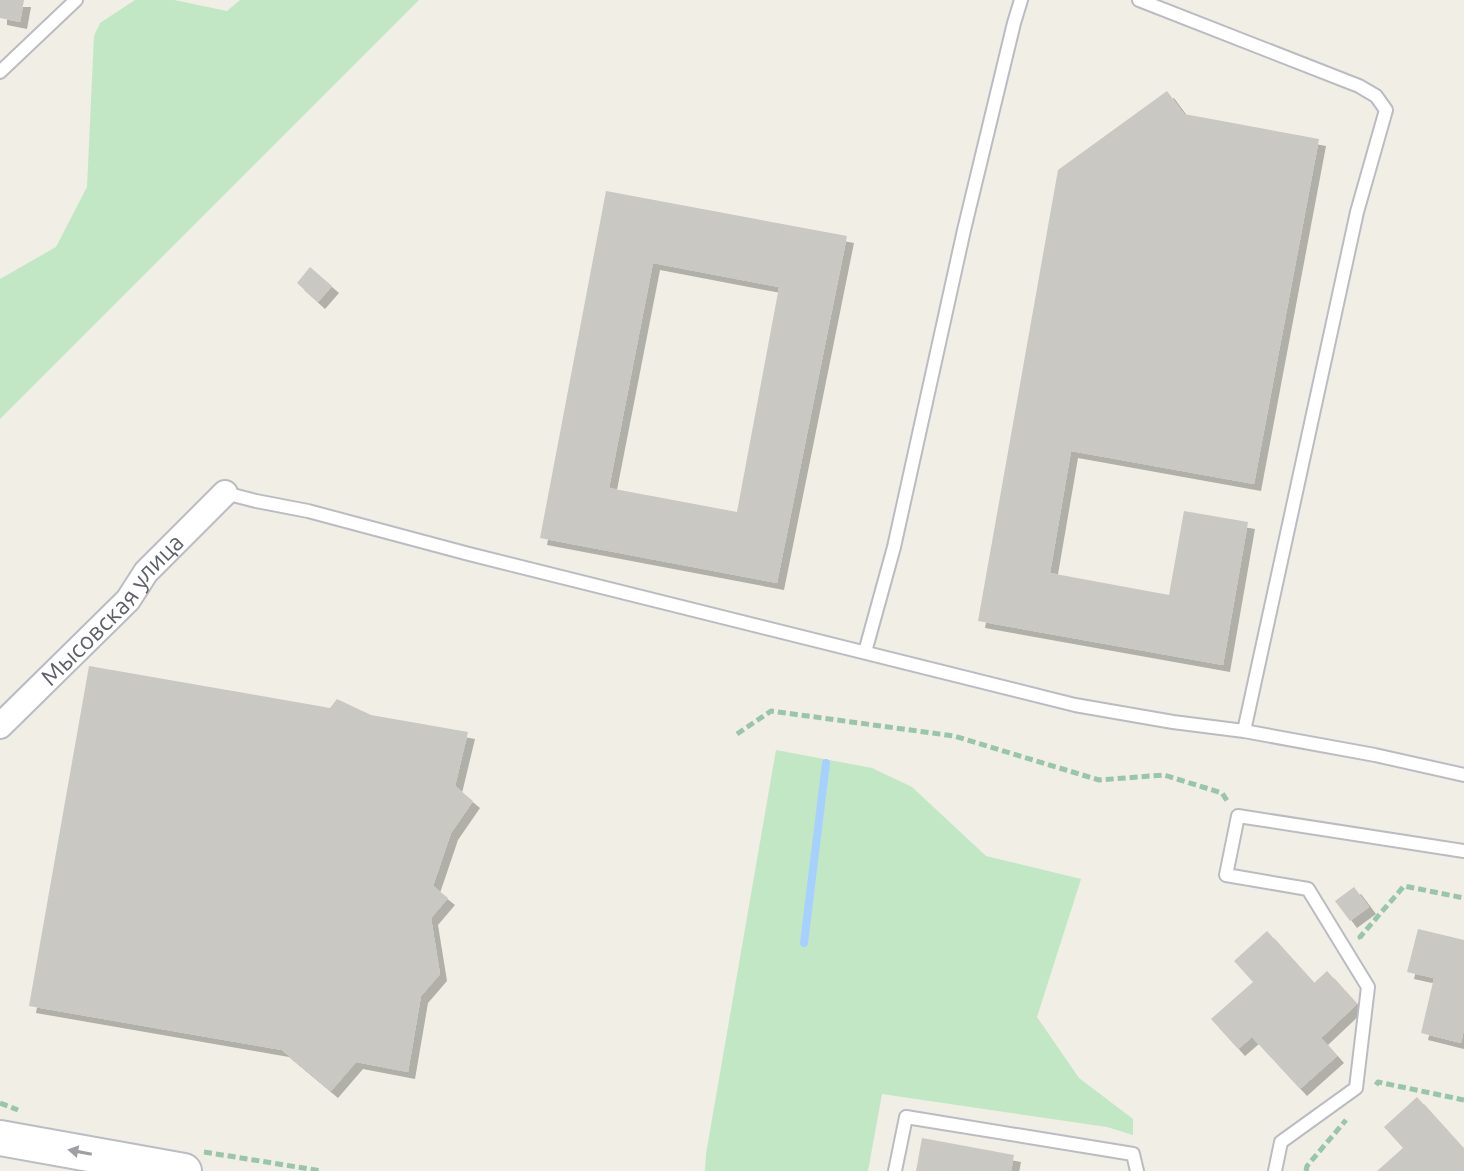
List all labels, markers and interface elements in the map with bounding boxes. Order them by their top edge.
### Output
street label: Мысовская улица [35,528,189,691]
one-way arrow [67,1145,92,1157]

